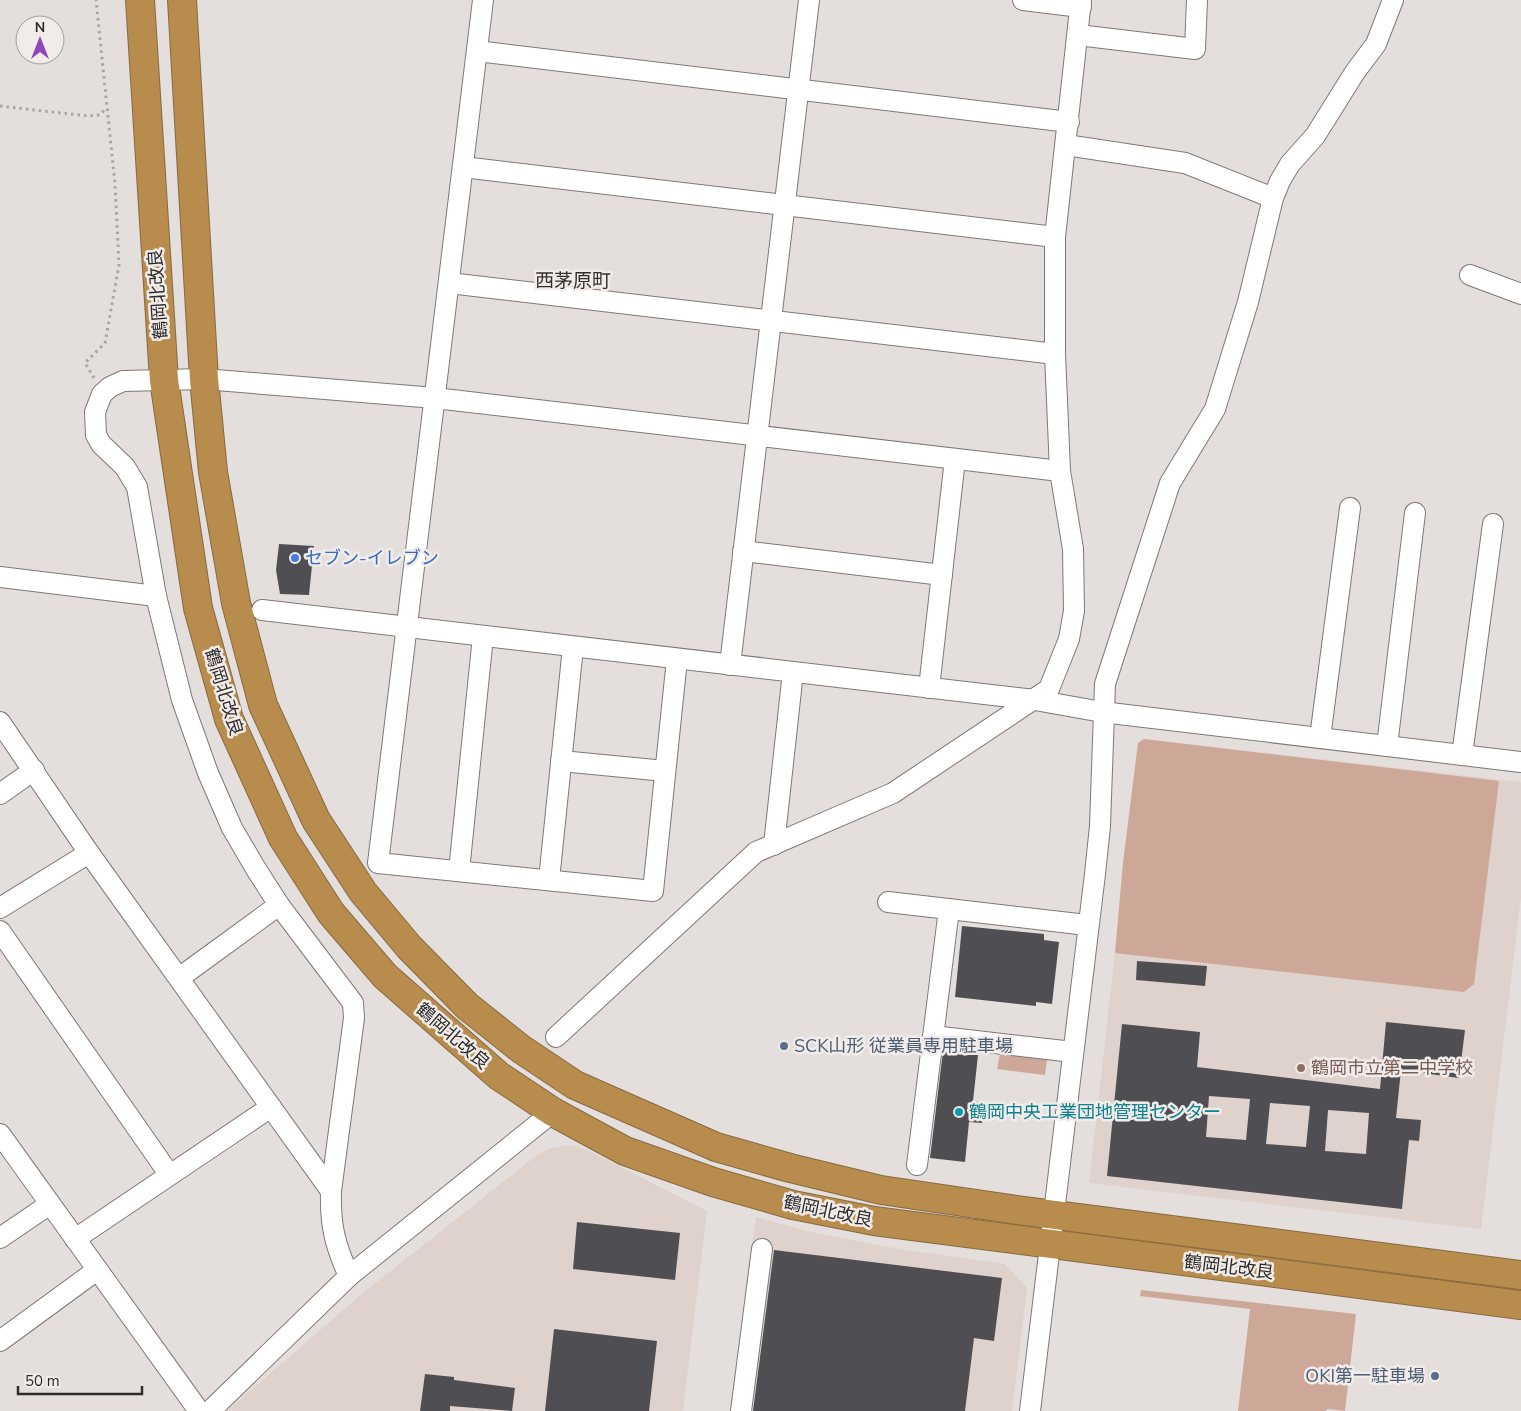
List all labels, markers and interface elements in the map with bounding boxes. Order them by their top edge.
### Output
north arrow [15,15,65,65]
text: N [35,18,45,37]
street label: 鶴岡北改良 [143,248,173,340]
district label: 西茅原町 [535,268,611,294]
place label: セブン-イレブン [305,546,439,570]
marker: セブン-イレブン [289,552,301,564]
street label: 鶴岡北改良 [199,645,249,739]
street label: 鶴岡北改良 [411,997,495,1075]
place label: SCK山形 従業員専用駐車場 [794,1034,1013,1058]
marker: SCK山形 従業員専用駐車場 [778,1040,790,1052]
place label: 鶴岡市立第二中学校 [1311,1056,1473,1080]
marker: 鶴岡市立第二中学校 [1295,1062,1307,1074]
place label: 鶴岡中央工業団地管理センター [969,1100,1221,1124]
marker: 鶴岡中央工業団地管理センター [953,1106,965,1118]
street label: 鶴岡北改良 [781,1190,875,1232]
street label: 鶴岡北改良 [1183,1250,1275,1284]
scale bar [18,1364,141,1396]
place label: OKI第一駐車場 [1305,1364,1425,1388]
marker: OKI第一駐車場 [1429,1370,1441,1382]
text: 50 m [25,1371,60,1391]

